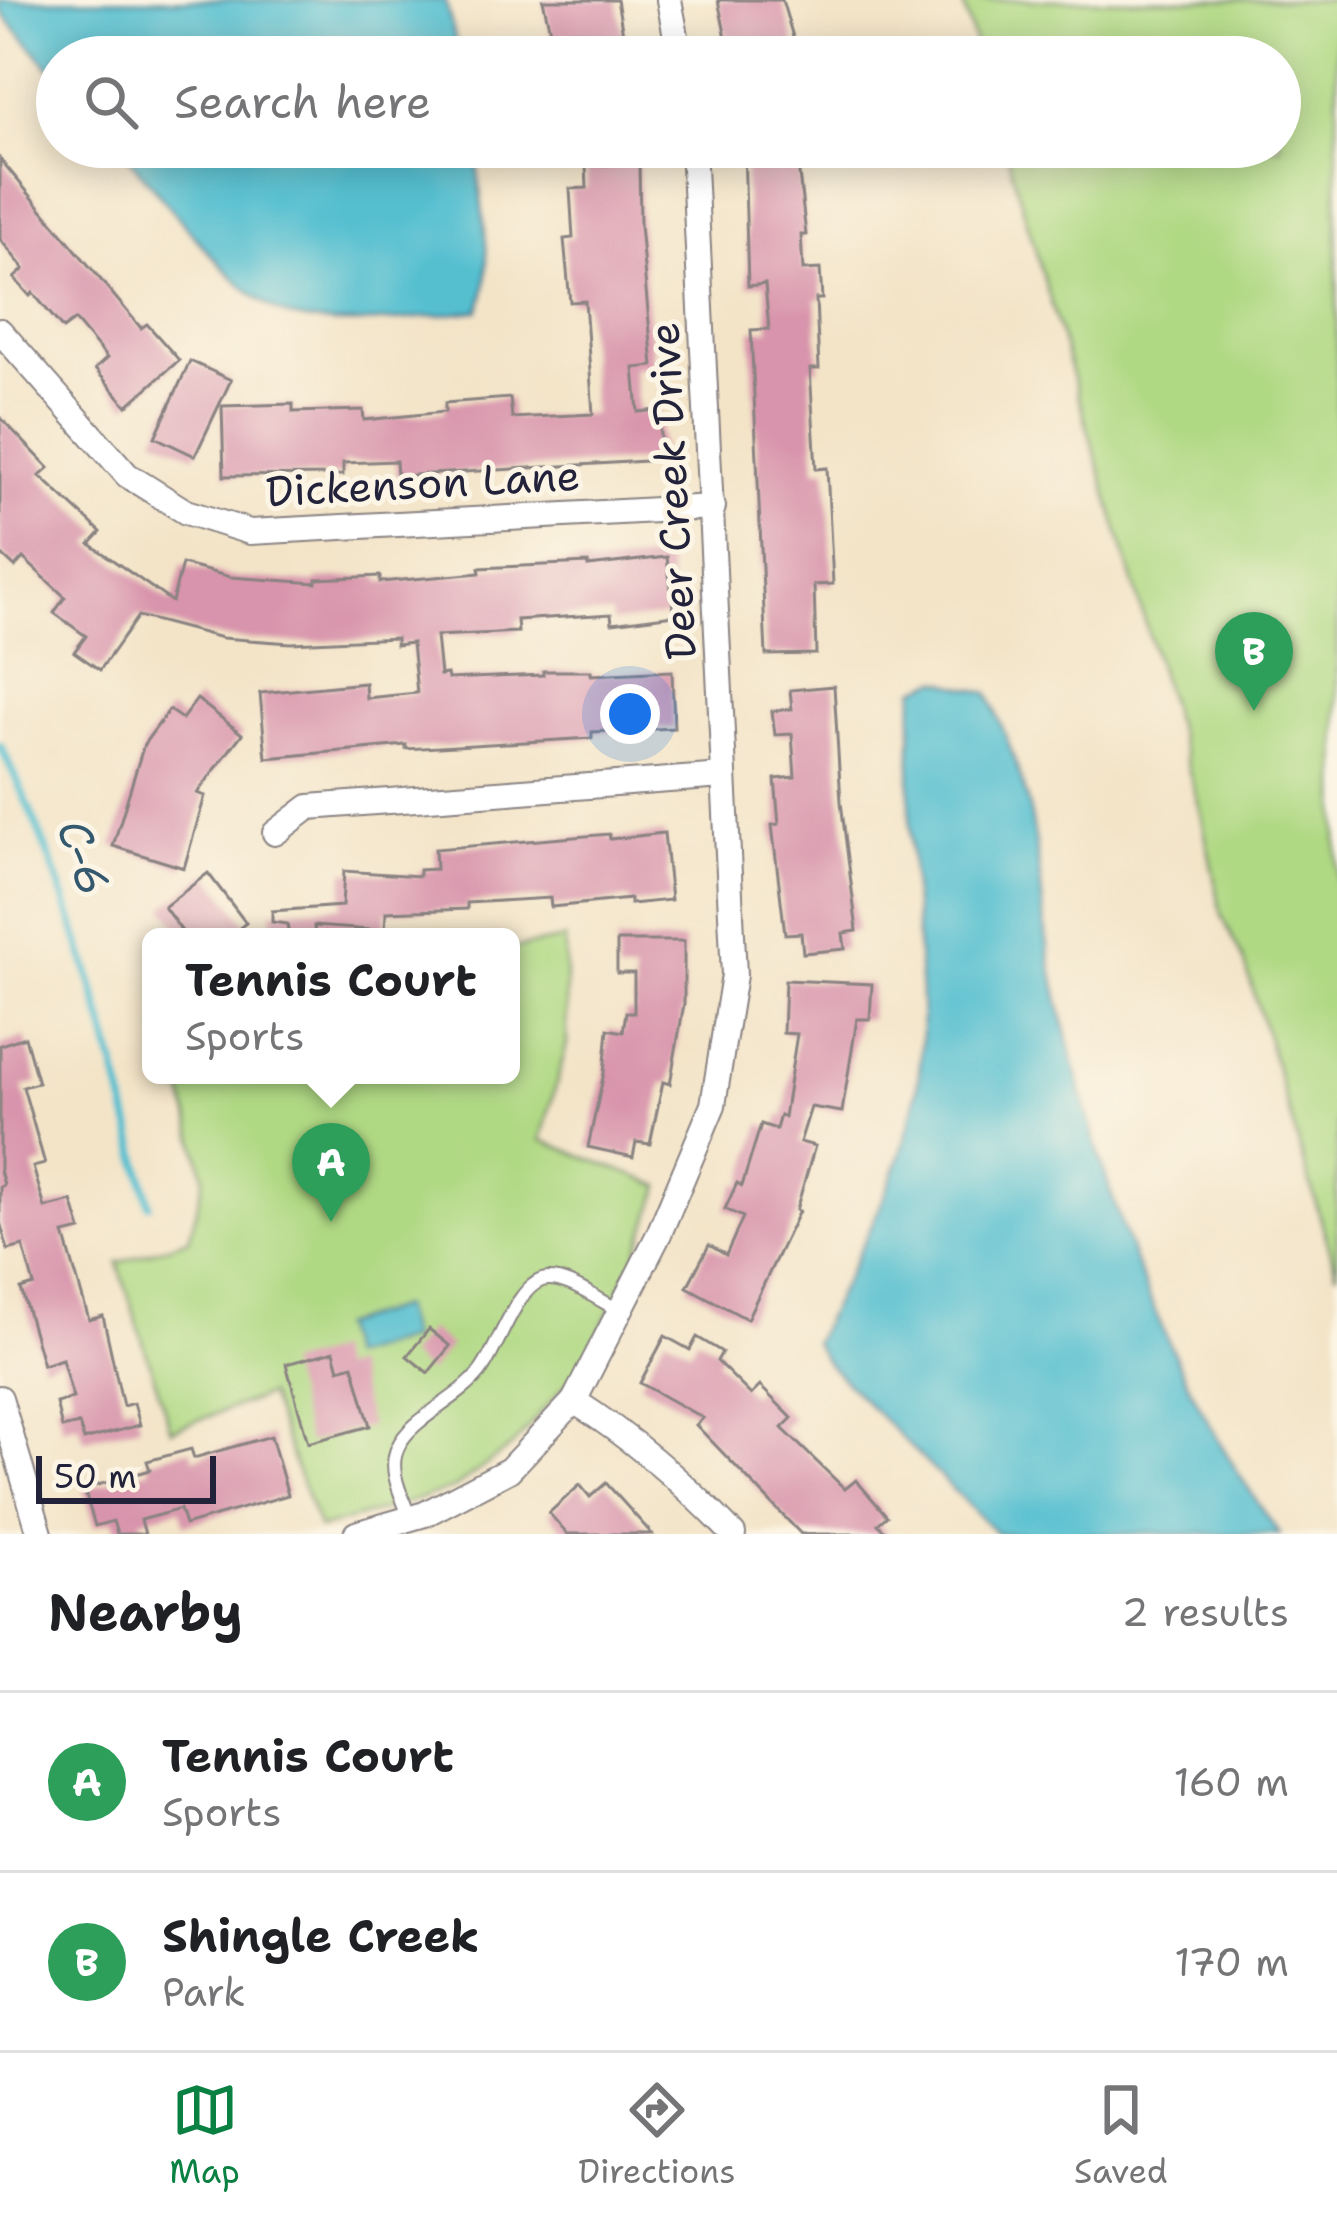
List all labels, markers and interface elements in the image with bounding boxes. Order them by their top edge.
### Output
search box [36,36,1301,168]
icon: search [78,69,144,135]
text: Search here [174,72,431,132]
street label: Deer Creek Drive [635,321,709,661]
street label: Dickenson Lane [265,447,581,519]
pin: B [1215,612,1293,711]
your location [600,684,660,744]
water label: C-6 [43,811,125,903]
popup [142,928,520,1084]
text: Tennis Court [185,950,477,1010]
text: Sports [185,1010,305,1062]
pin: A [292,1123,370,1222]
scale bar [36,1450,216,1503]
text: 50 m [54,1454,137,1499]
text: Nearby [48,1578,243,1646]
text: 2 results [1122,1586,1289,1638]
text: Tennis Court [162,1726,454,1786]
text: A [72,1756,102,1808]
text: 160 m [1174,1756,1289,1808]
text: Sports [162,1786,282,1838]
text: Shingle Creek [162,1906,479,1966]
text: B [75,1936,99,1988]
text: 170 m [1174,1936,1289,1988]
text: Park [162,1966,246,2018]
tab: Map [169,2077,240,2194]
tab: Directions [578,2077,736,2194]
tab: Saved [1074,2077,1168,2194]

